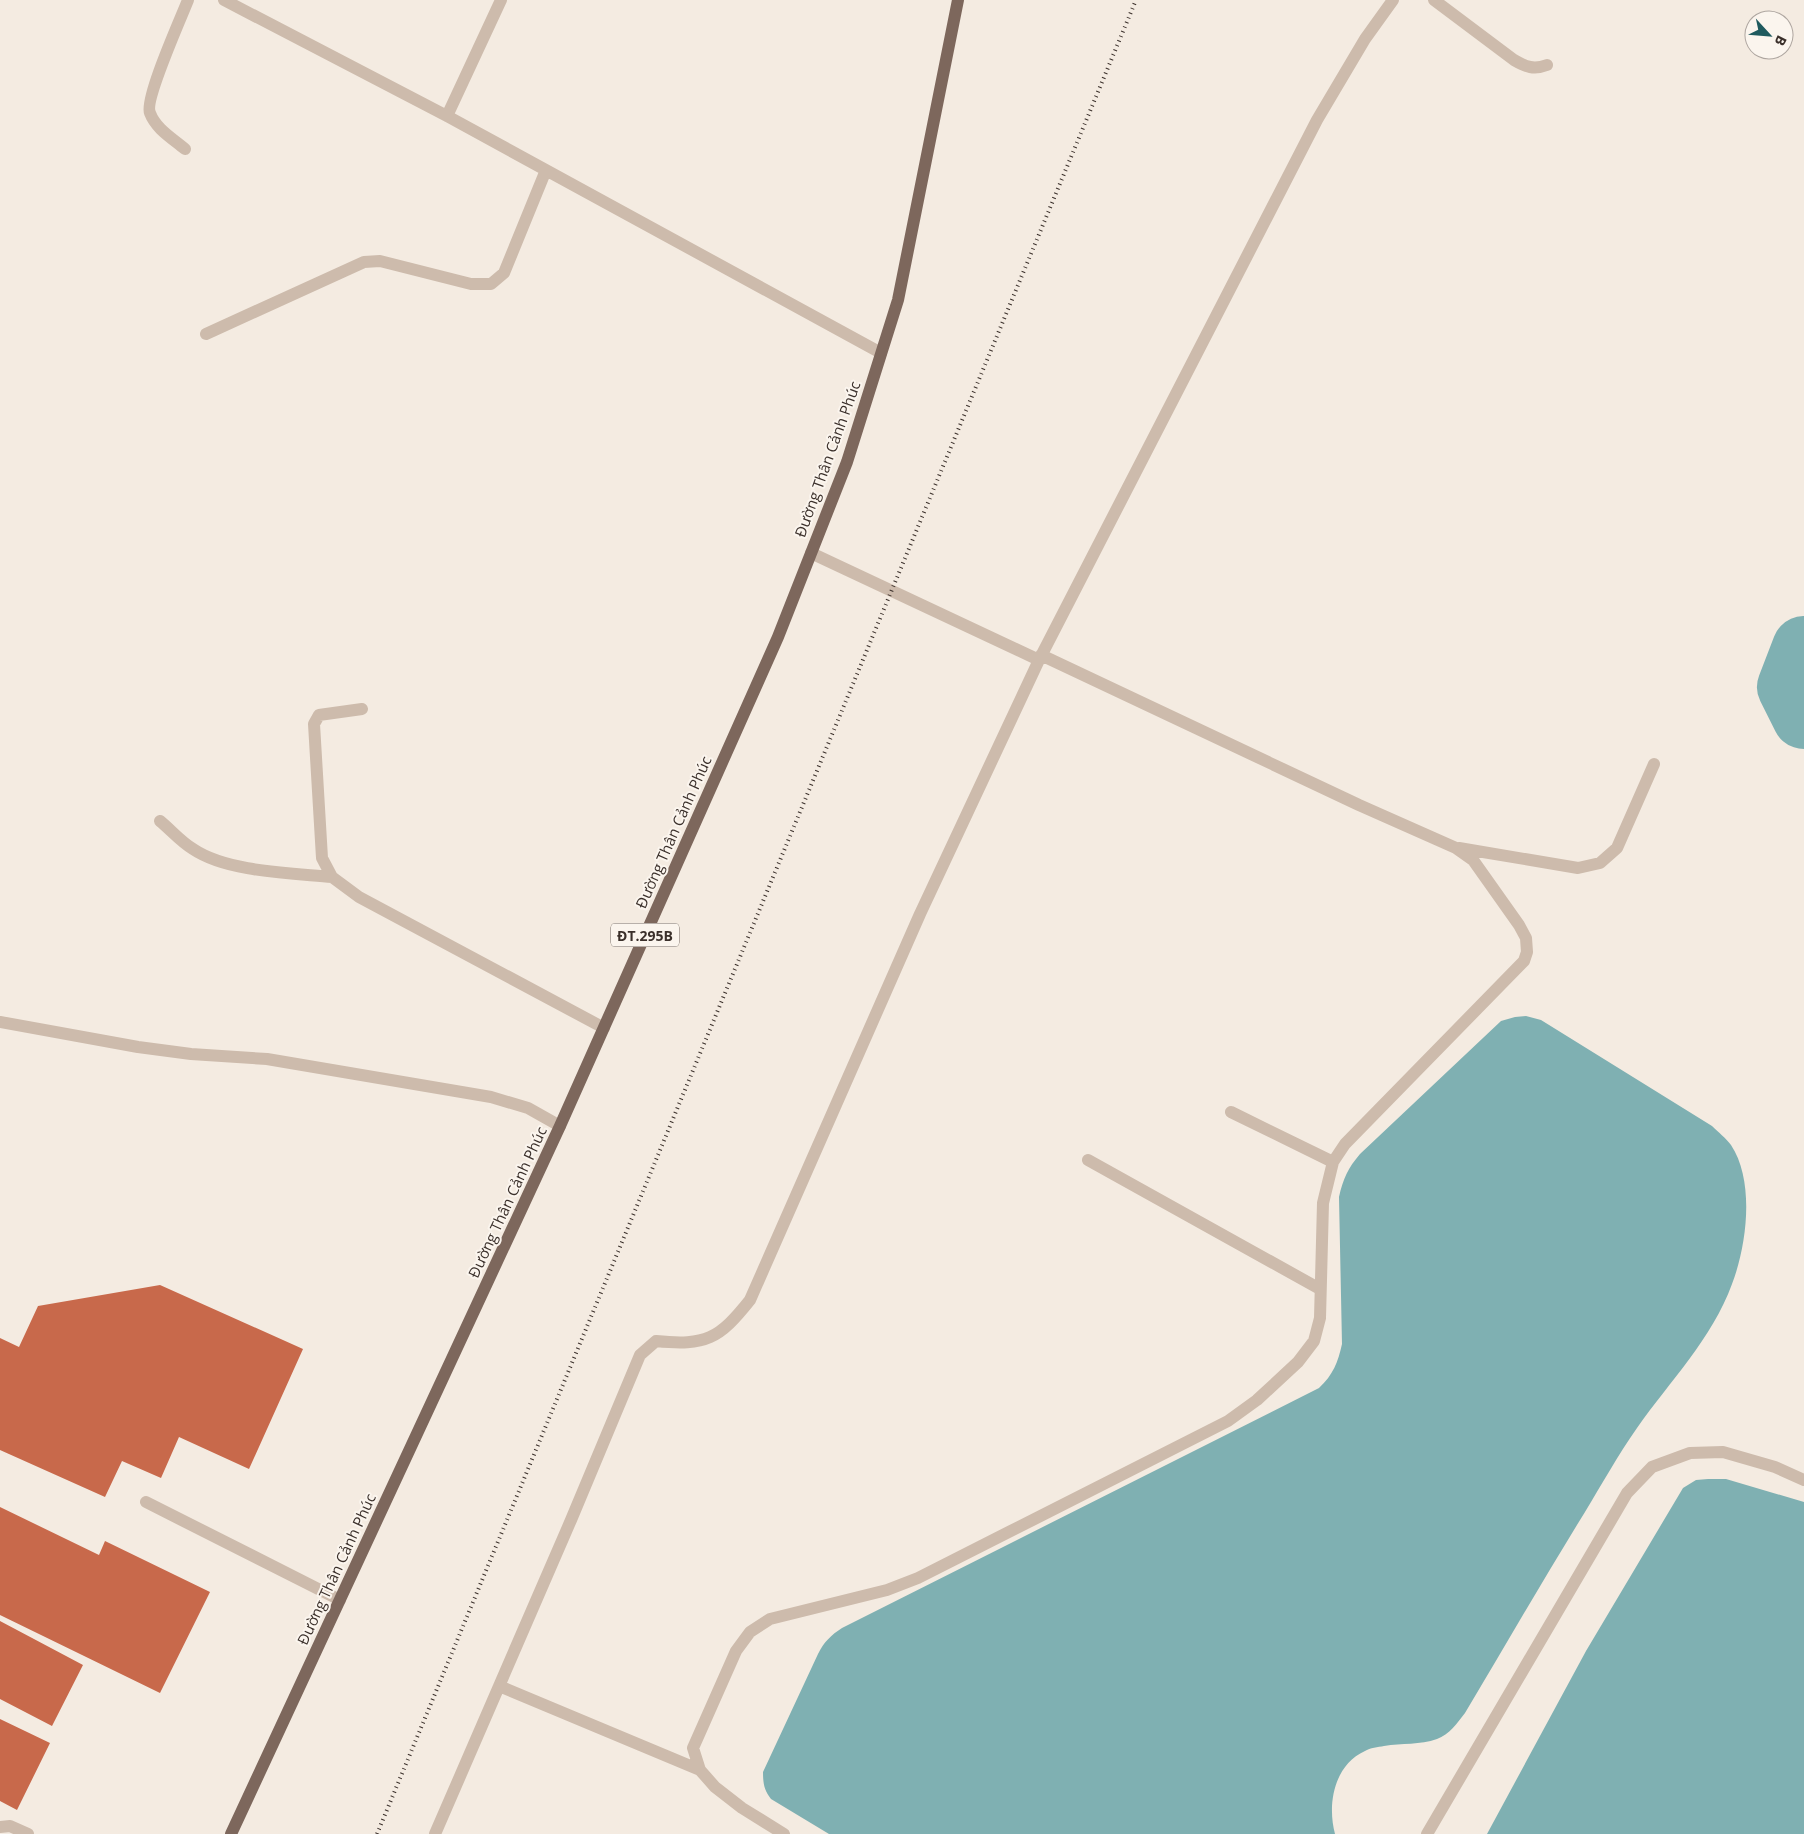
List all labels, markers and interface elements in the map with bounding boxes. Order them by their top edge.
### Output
north arrow [1744,10,1794,60]
text: B [1771,33,1792,49]
street label: Đường Thân Cảnh Phúc [789,378,865,540]
street label: Đường Thân Cảnh Phúc [630,753,716,911]
road number: ĐT.295B [611,924,679,946]
street label: Đường Thân Cảnh Phúc [463,1123,551,1281]
street label: Đường Thân Cảnh Phúc [292,1490,380,1648]

